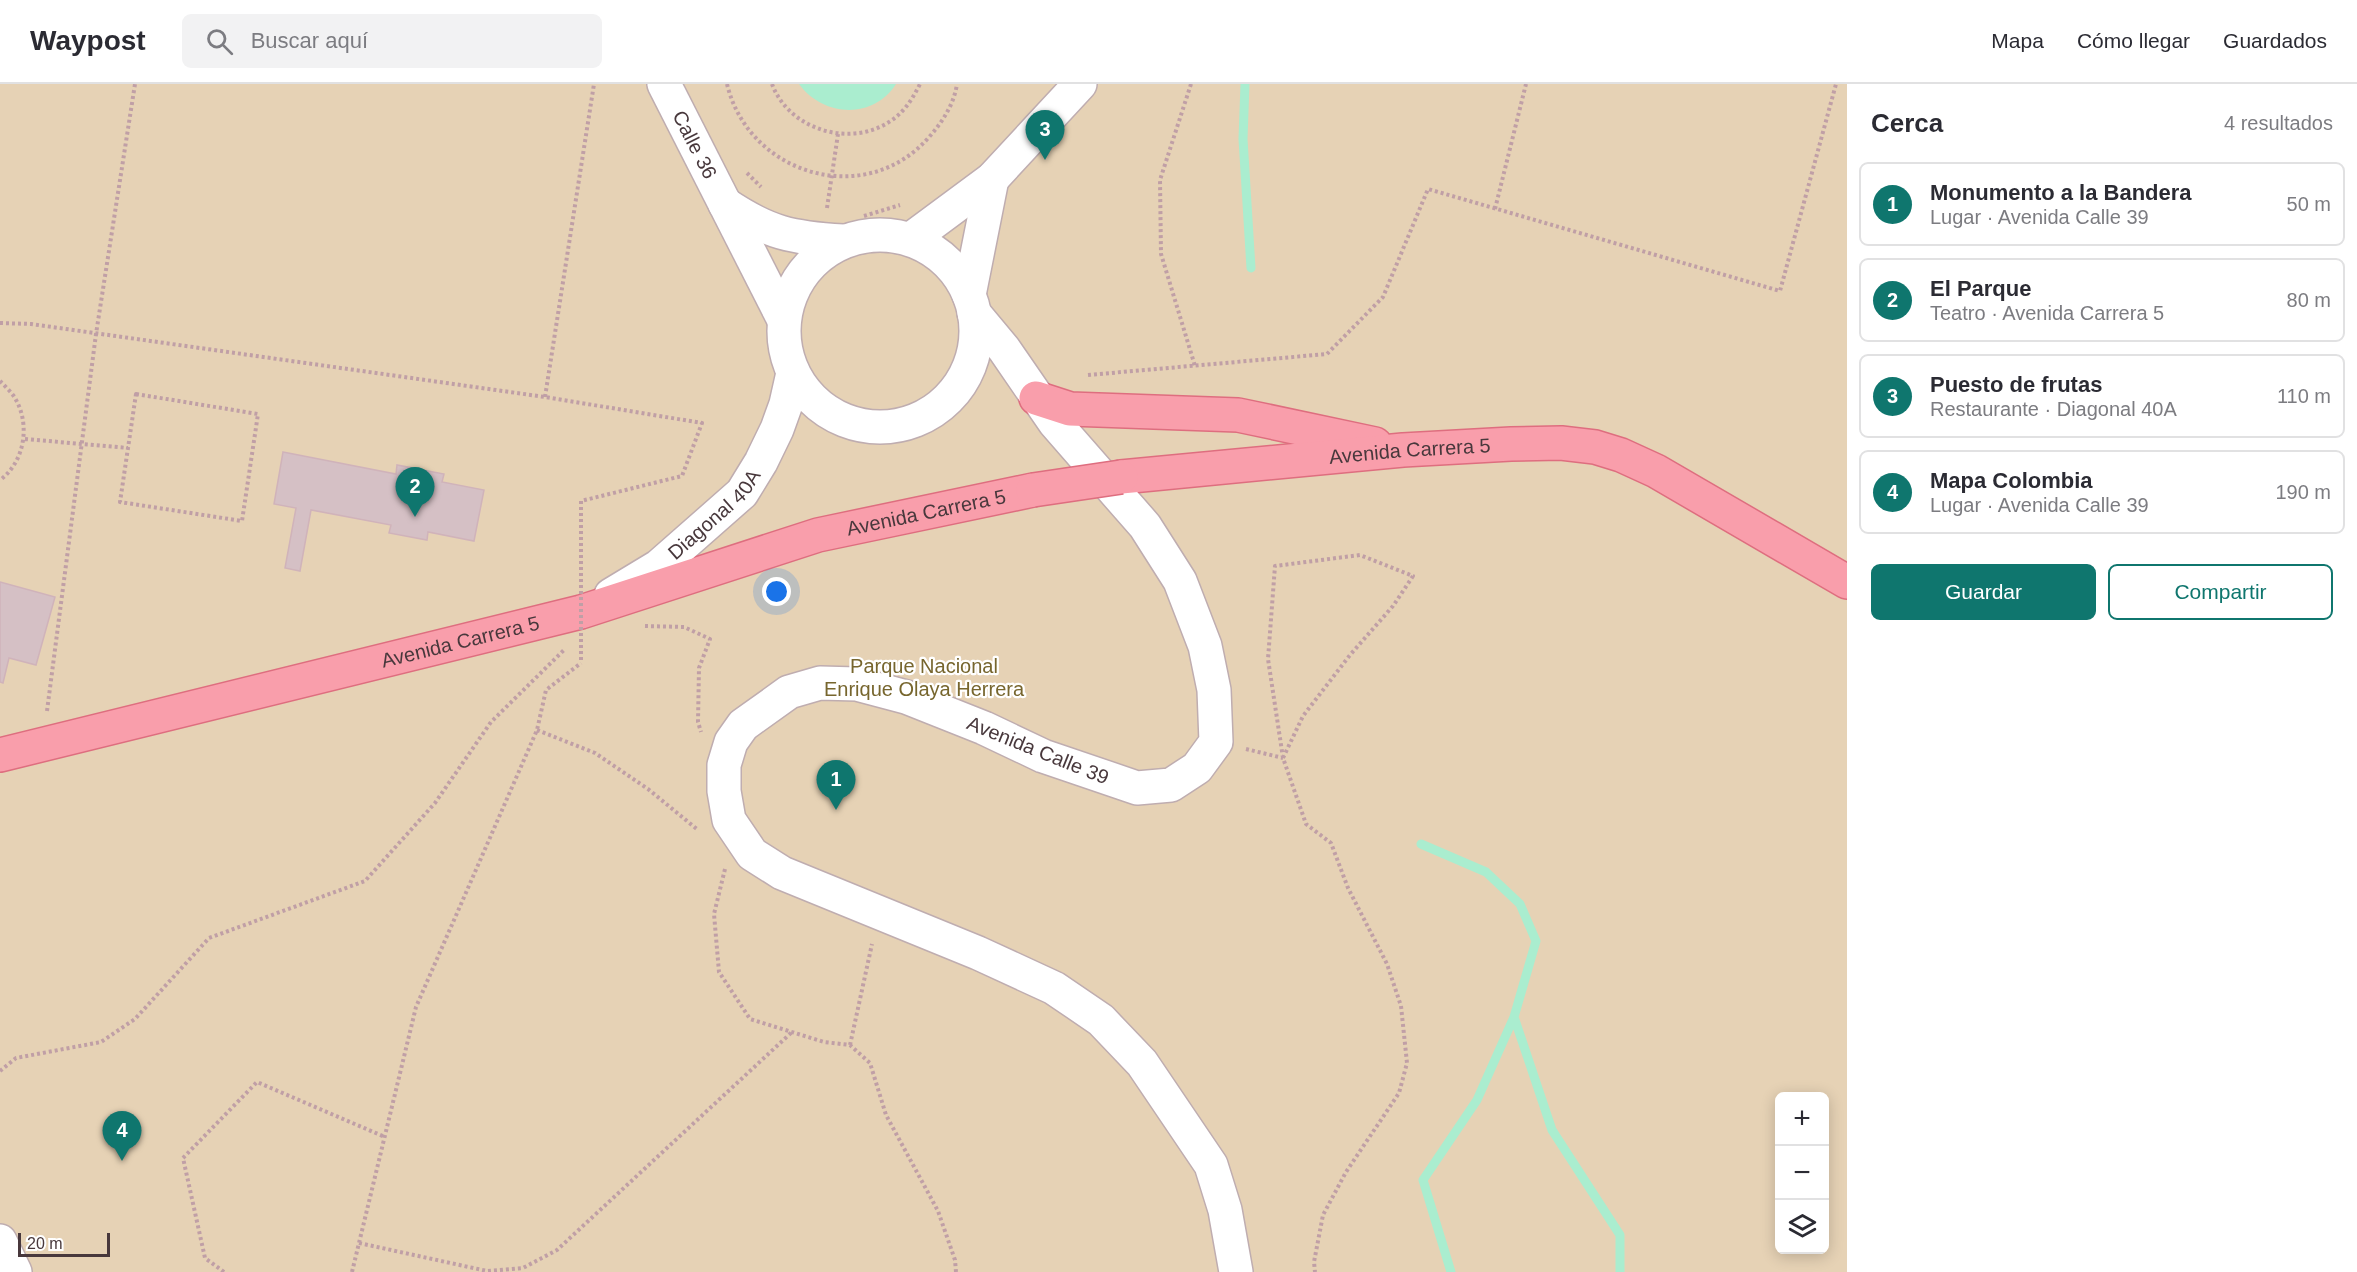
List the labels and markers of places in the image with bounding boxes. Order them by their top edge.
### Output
pin: 3 [1026,110,1064,160]
pin: 2 [396,468,434,517]
pin: 1 [816,760,856,810]
pin: 4 [102,1112,142,1161]

